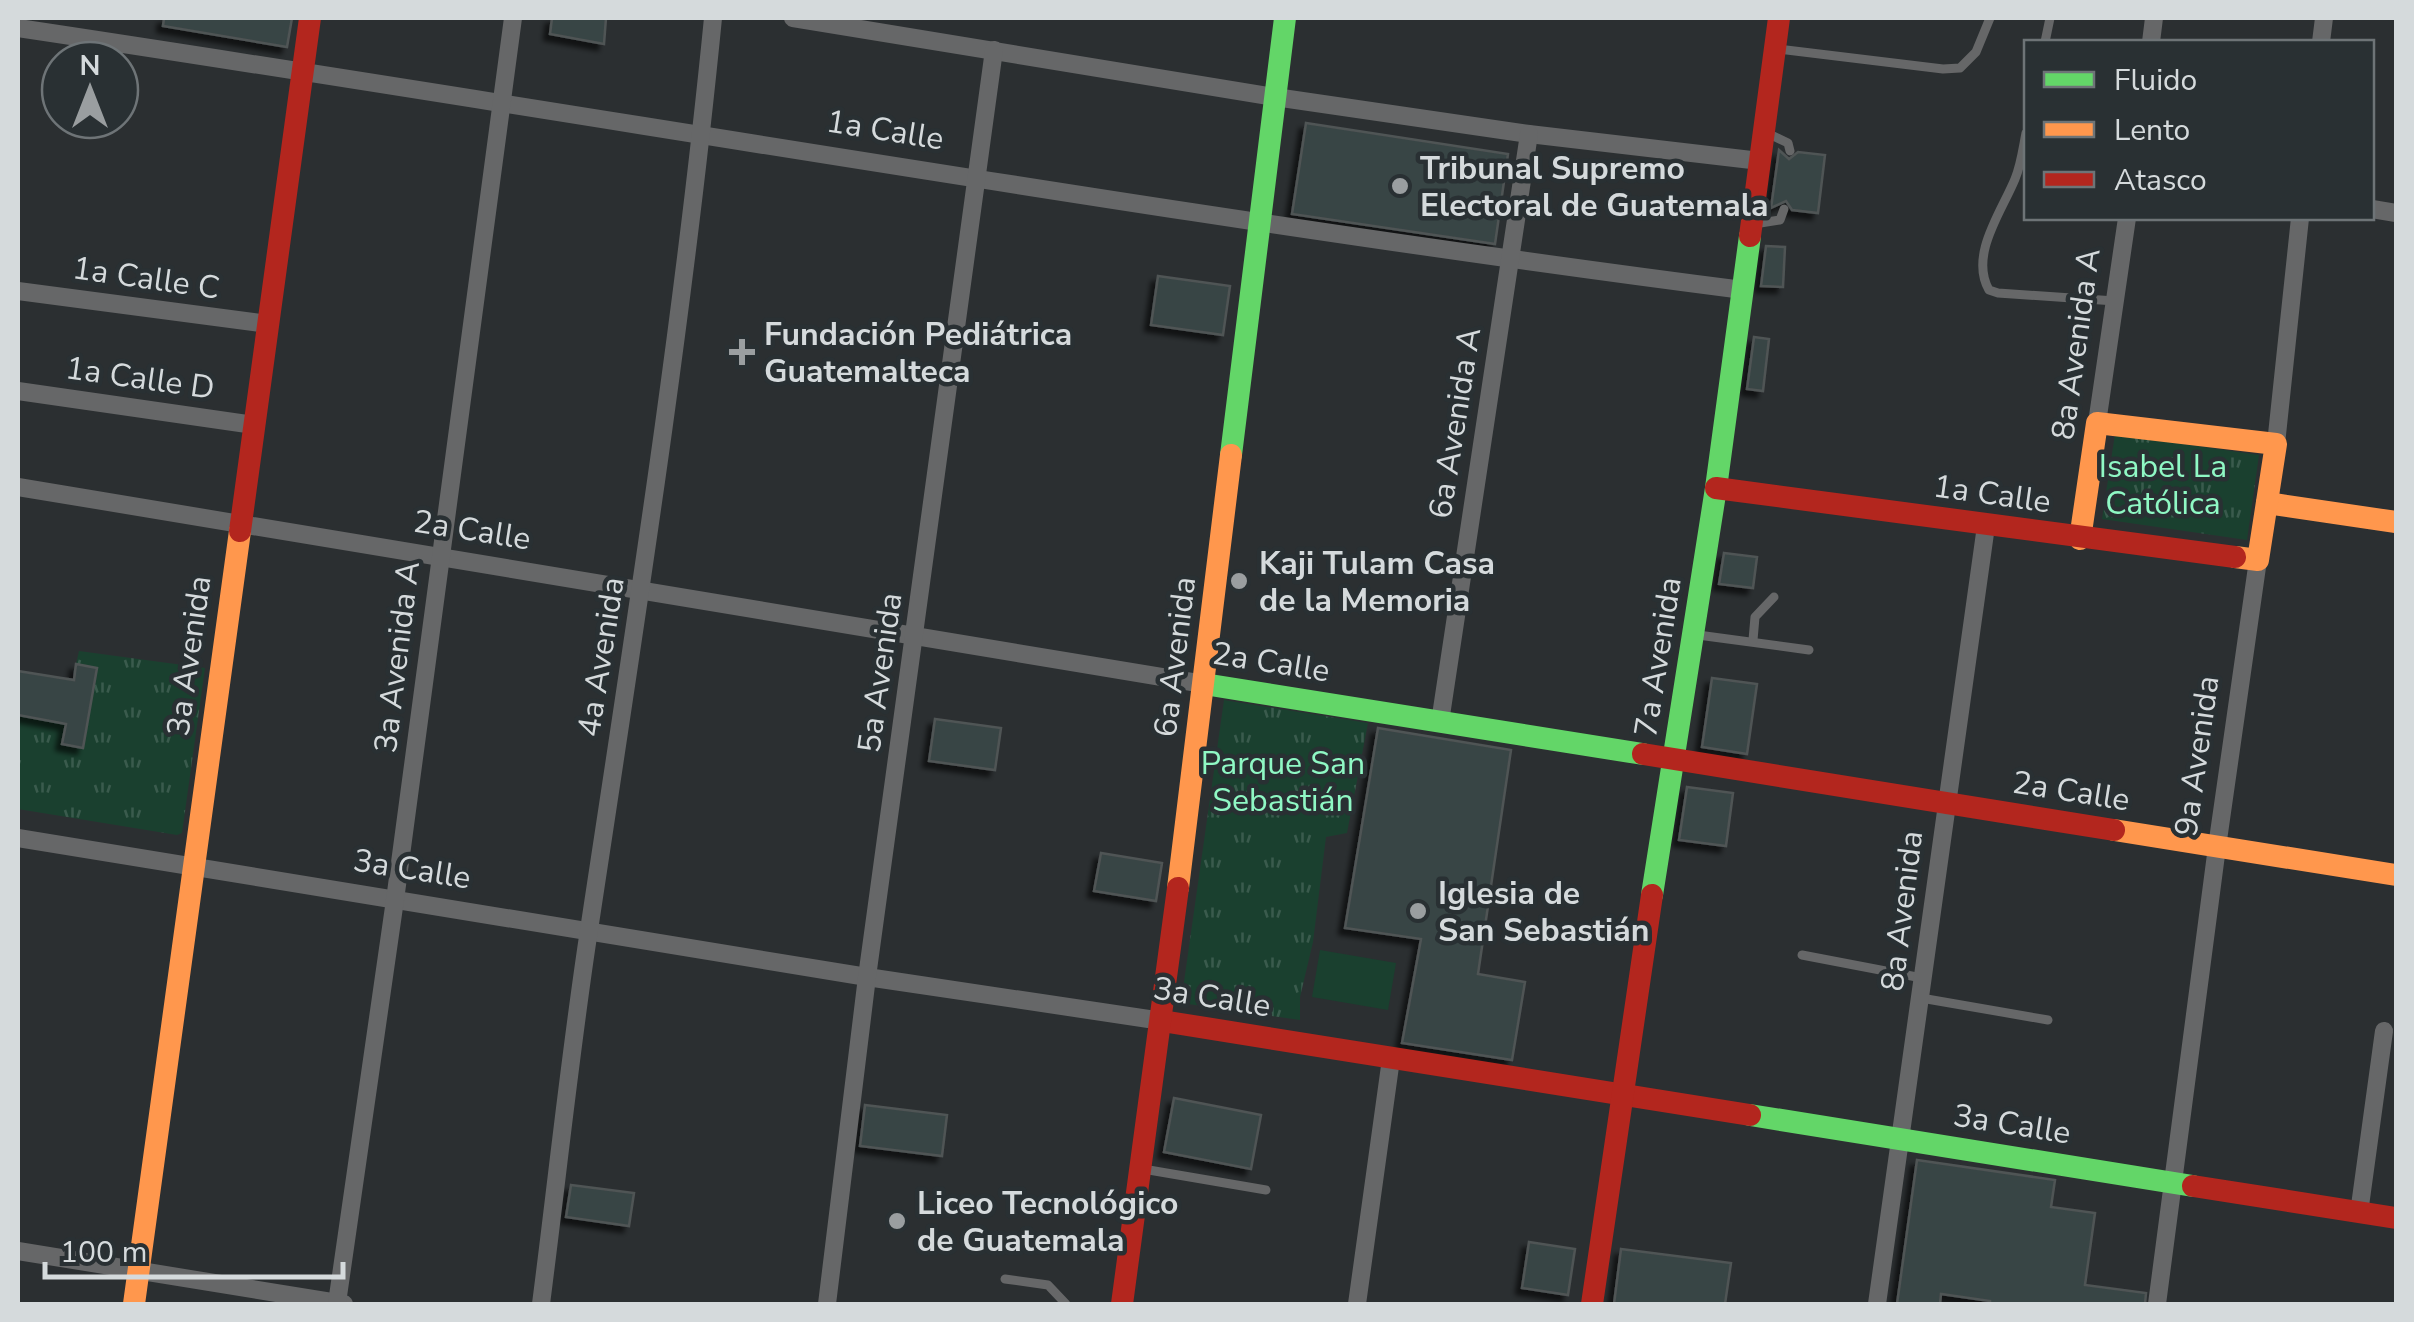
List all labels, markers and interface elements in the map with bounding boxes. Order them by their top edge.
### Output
north arrow [40,40,140,140]
legend [2024,40,2374,220]
text: N [80,47,100,85]
text: Fluido [2114,60,2197,101]
street label: 1a Calle [823,100,947,160]
text: Lento [2114,110,2190,151]
place label: Tribunal Supremo Electoral de Guatemala [1420,147,1768,227]
text: Atasco [2114,160,2207,201]
marker: Tribunal Supremo Electoral de Guatemala [1389,175,1411,197]
street label: 8a Avenida A [2041,245,2111,443]
street label: 1a Calle C [70,246,222,310]
place label: Fundación Pediátrica Guatemalteca [764,313,1072,393]
street label: 6a Avenida A [1419,324,1491,522]
marker: Fundación Pediátrica Guatemalteca [729,339,755,365]
street label: 1a Calle D [63,346,217,410]
park label: Isabel La Católica [2099,445,2227,525]
street label: 1a Calle [1930,464,2054,524]
street label: 2a Calle [410,500,534,560]
place label: Kaji Tulam Casa de la Memoria [1259,542,1495,622]
street label: 3a Avenida A [364,559,430,755]
marker: Kaji Tulam Casa de la Memoria [1228,570,1250,592]
street label: 3a Avenida [156,573,222,739]
street label: 4a Avenida [567,574,635,740]
street label: 6a Avenida [1144,574,1206,740]
street label: 7a Avenida [1624,574,1692,740]
street label: 5a Avenida [847,590,913,756]
street label: 2a Calle [1209,632,1333,692]
street label: 9a Avenida [2164,673,2230,839]
park label: Parque San Sebastián [1201,742,1365,822]
street label: 2a Calle [2009,761,2133,821]
street label: 8a Avenida [1871,828,1933,994]
street label: 3a Calle [350,839,474,899]
place label: Iglesia de San Sebastián [1438,872,1649,952]
marker: Iglesia de San Sebastián [1407,900,1429,922]
street label: 3a Calle [1150,967,1274,1027]
street label: 3a Calle [1950,1094,2074,1154]
place label: Liceo Tecnológico de Guatemala [917,1182,1179,1262]
marker: Liceo Tecnológico de Guatemala [886,1210,908,1232]
scale bar [45,1217,342,1279]
text: 100 m [60,1232,147,1273]

